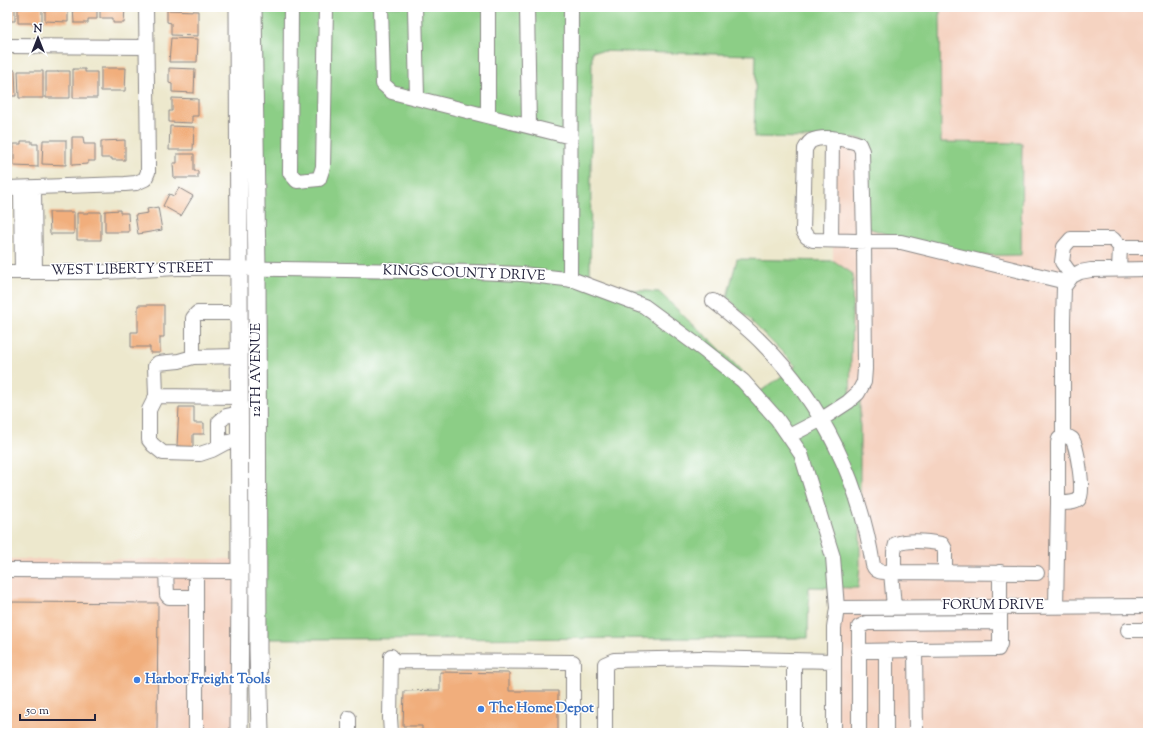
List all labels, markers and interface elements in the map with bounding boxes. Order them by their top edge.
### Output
north arrow [18,18,58,58]
text: N [33,21,43,37]
street label: WEST LIBERTY STREET [51,259,213,281]
street label: KINGS COUNTY DRIVE [382,261,546,287]
street label: 12TH AVENUE [247,322,267,417]
street label: FORUM DRIVE [942,596,1044,616]
place label: Harbor Freight Tools [145,670,271,690]
marker: Harbor Freight Tools [132,675,142,685]
scale bar [20,696,95,722]
place label: The Home Depot [489,699,594,719]
text: 50 m [25,702,49,720]
marker: The Home Depot [476,704,486,714]

